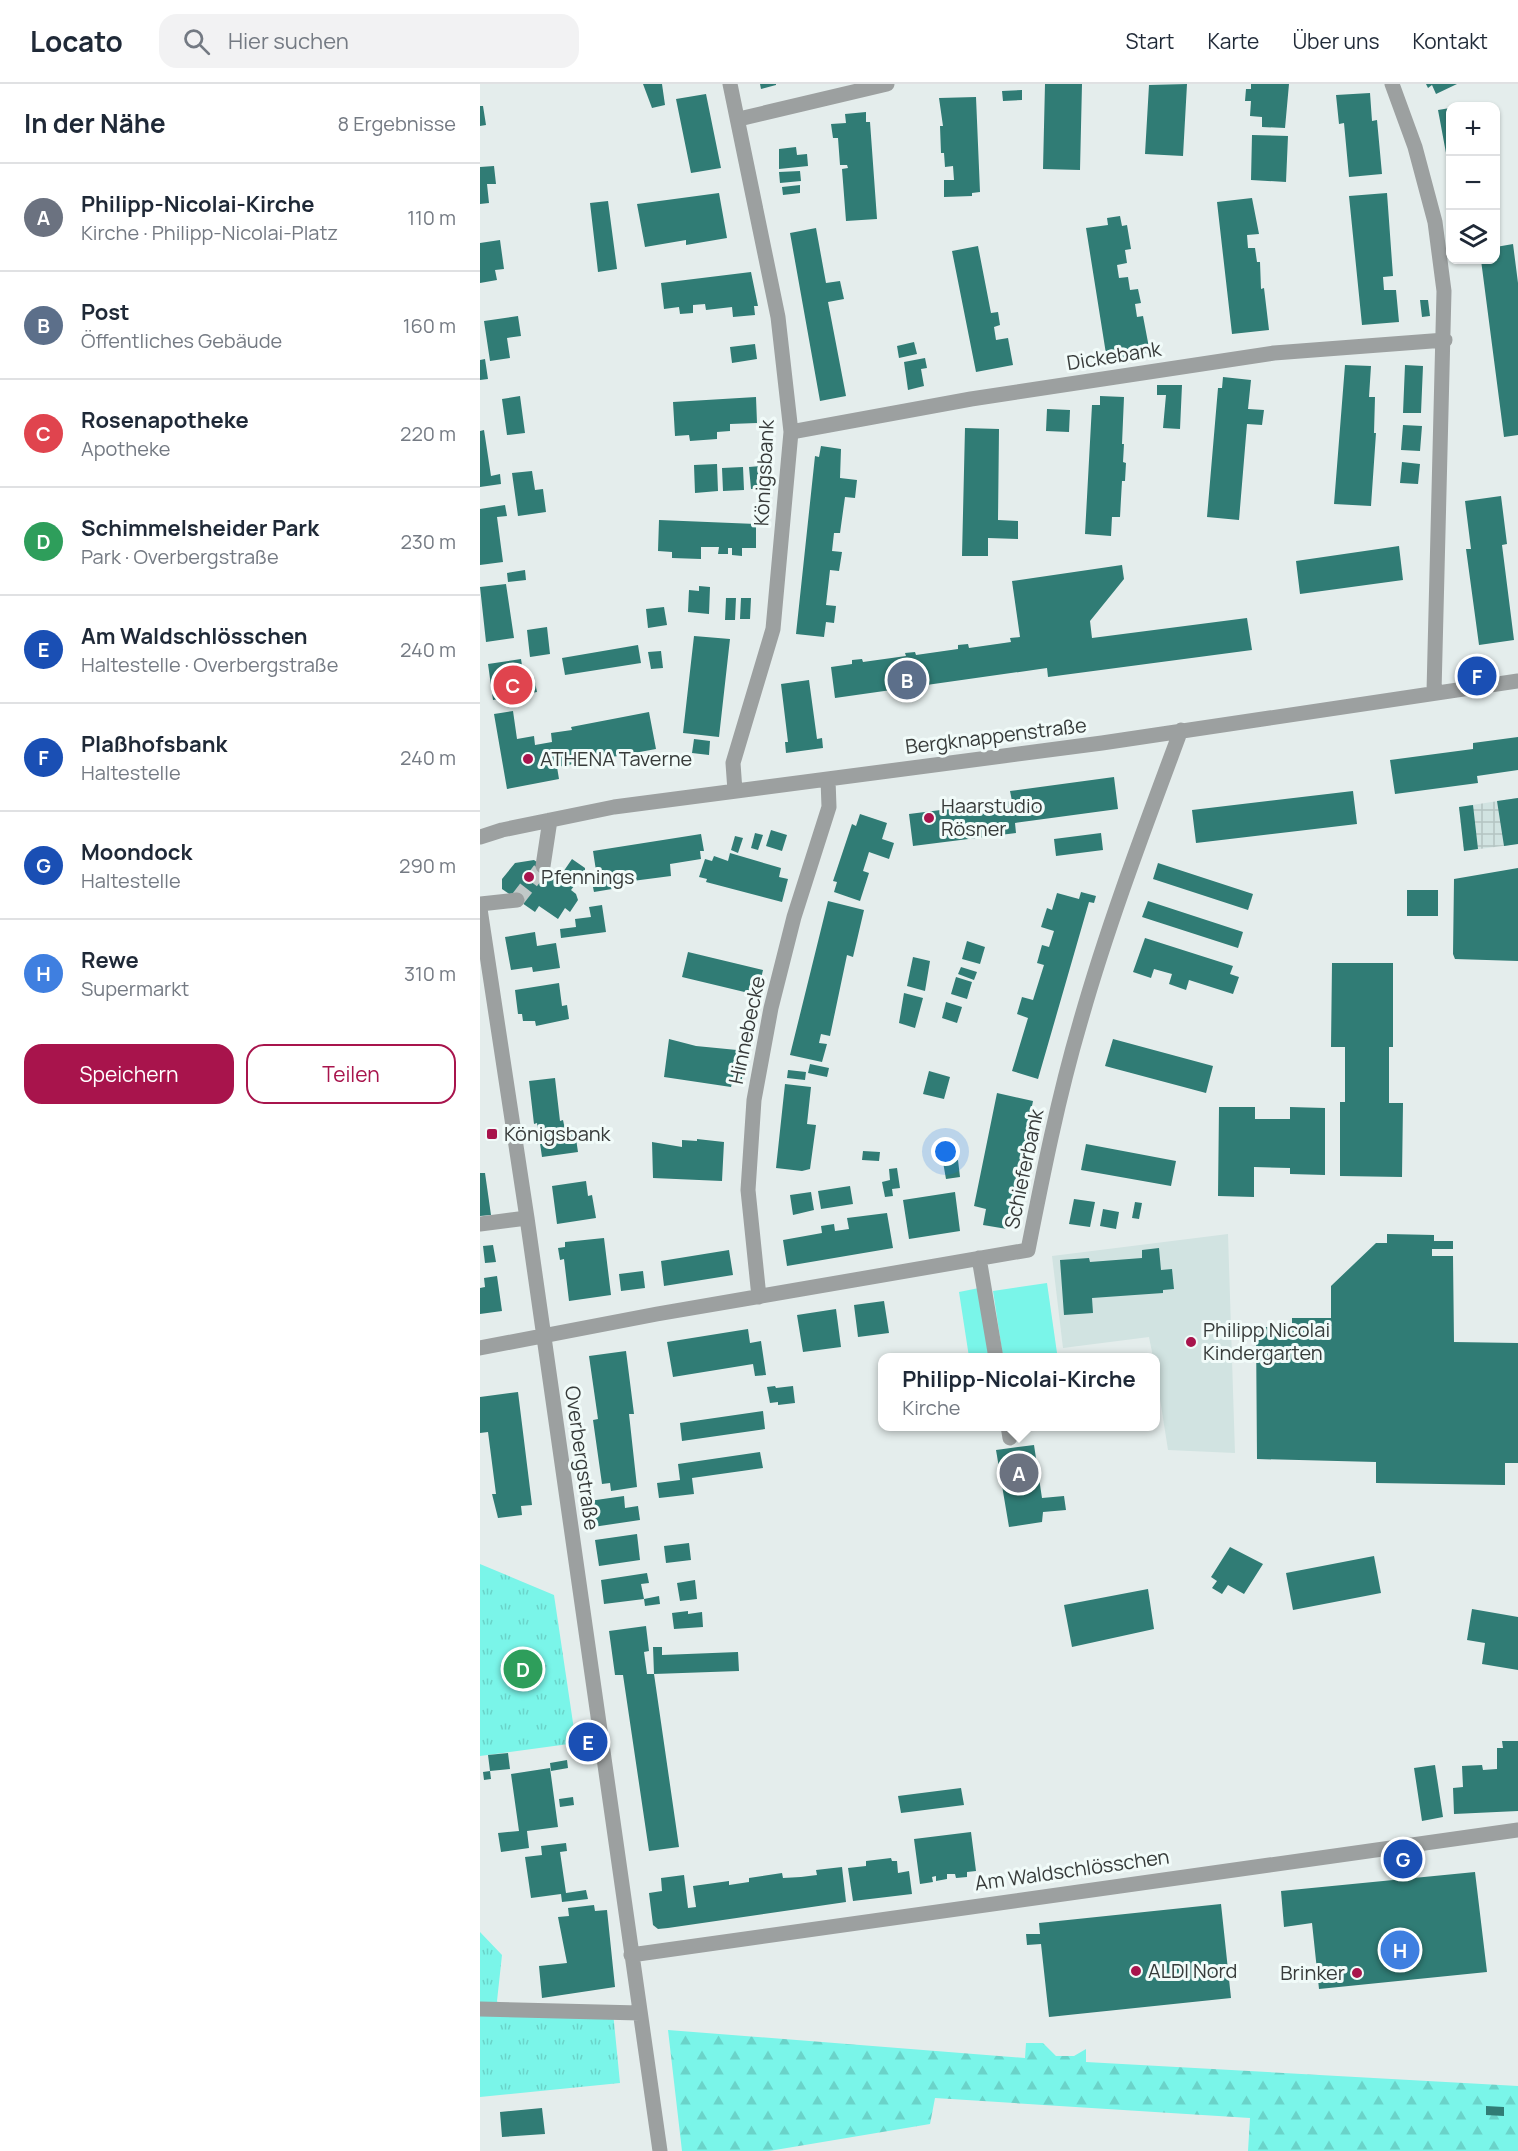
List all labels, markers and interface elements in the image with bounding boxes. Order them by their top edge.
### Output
search box [159,14,579,68]
text: Locato [30,22,123,60]
icon: search [180,25,213,58]
text: Hier suchen [228,26,349,56]
text: Start [1125,27,1174,55]
text: Karte [1207,27,1259,55]
text: Über uns [1292,27,1380,55]
text: Kontakt [1413,27,1488,55]
map controls [1446,102,1500,264]
button: + [1446,102,1500,156]
text: In der Nähe [24,105,166,141]
text: 8 Ergebnisse [338,110,456,137]
button: − [1446,156,1500,210]
text: Philipp-Nicolai-Kirche [81,189,314,219]
text: A [37,204,50,231]
text: 110 m [407,204,456,231]
button: layers [1446,210,1500,264]
text: Kirche · Philipp-Nicolai-Platz [81,219,338,246]
text: Post [81,297,130,327]
text: B [37,312,50,339]
text: 160 m [403,312,456,339]
text: Öffentliches Gebäude [81,327,282,354]
street label: Dickebank [1065,335,1164,376]
text: Rosenapotheke [81,405,249,435]
street label: Königsbank [747,418,780,527]
text: C [36,420,51,447]
text: 220 m [400,420,456,447]
text: Apotheke [81,435,170,462]
text: Schimmelsheider Park [81,513,319,543]
text: D [36,528,51,555]
text: 230 m [400,528,456,555]
text: Park · Overbergstraße [81,543,279,570]
text: Am Waldschlösschen [81,621,308,651]
text: E [38,636,49,663]
text: 240 m [400,636,456,663]
text: Haltestelle · Overbergstraße [81,651,339,678]
pin: F [1458,654,1496,698]
pin: B [888,658,926,702]
pin: C [494,662,532,708]
street label: Bergknappenstraße [904,711,1088,760]
text: Plaßhofsbank [81,729,227,759]
text: F [38,744,49,771]
text: 240 m [400,744,456,771]
place label: ATHENA Taverne [540,745,692,772]
marker: ATHENA Taverne [521,752,535,766]
text: Haltestelle [81,759,181,786]
place label: Haarstudio Rösner [941,792,1043,842]
marker: Haarstudio Rösner [922,811,936,825]
text: Moondock [81,837,192,867]
text: G [36,852,51,879]
text: 290 m [399,852,456,879]
place label: Pfennings [541,863,635,890]
text: Haltestelle [81,867,181,894]
marker: Pfennings [522,870,536,884]
text: Rewe [81,945,139,975]
text: H [36,960,51,987]
text: 310 m [404,960,456,987]
street label: Hinnebecke [722,973,771,1086]
text: Supermarkt [81,975,189,1002]
button: Speichern [24,1044,234,1104]
button: Teilen [246,1044,456,1104]
street label: Schieferbank [998,1105,1050,1231]
place label: Königsbank [504,1120,612,1147]
marker: Königsbank [485,1127,499,1141]
your location [931,1137,960,1166]
place label: Philipp Nicolai Kindergarten [1203,1316,1330,1366]
marker: Philipp Nicolai Kindergarten [1184,1335,1198,1349]
popup [878,1353,1160,1431]
text: Philipp-Nicolai-Kirche [902,1364,1136,1394]
street label: Overbergstraße [559,1384,606,1532]
text: Kirche [902,1394,960,1421]
pin: A [1000,1450,1038,1496]
pin: D [504,1646,543,1692]
pin: E [568,1720,608,1764]
pin: G [1384,1836,1422,1882]
street label: Am Waldschlösschen [973,1842,1171,1897]
pin: H [1380,1928,1420,1972]
place label: ALDI Nord [1148,1957,1237,1984]
place label: Brinker [1280,1959,1345,1986]
marker: ALDI Nord [1129,1964,1143,1978]
marker: Brinker [1350,1966,1364,1980]

